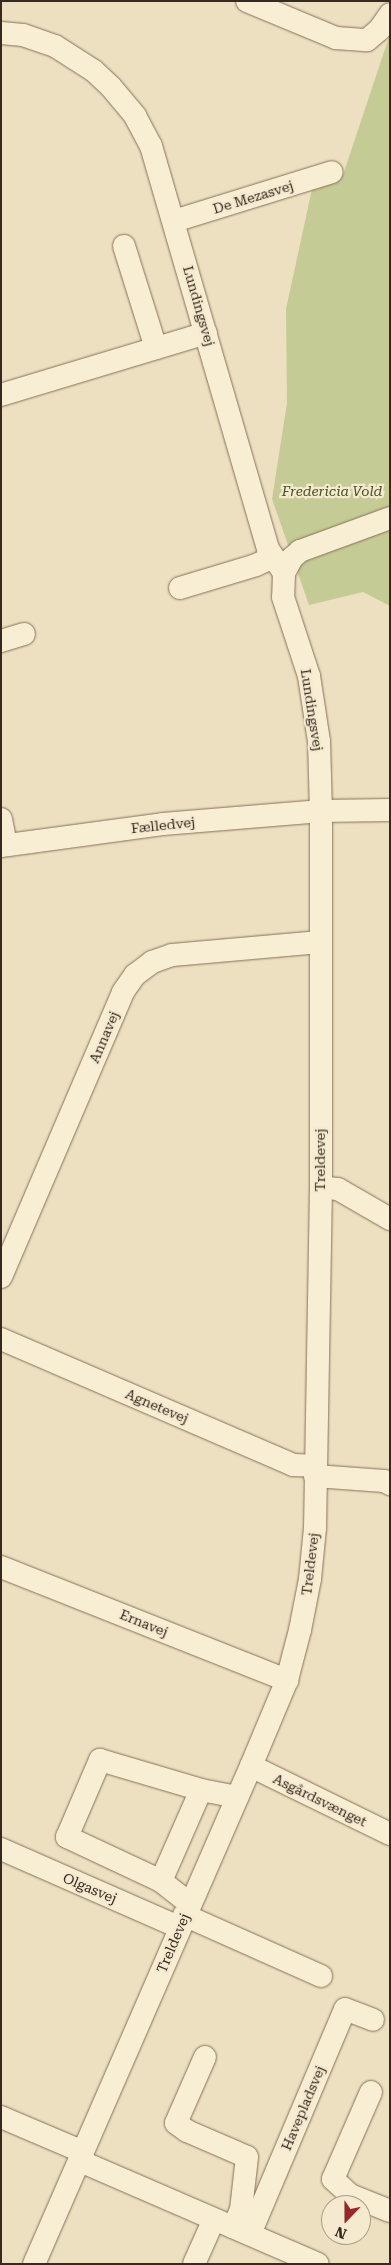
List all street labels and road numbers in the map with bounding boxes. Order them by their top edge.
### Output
street label: De Mezasvej [211,177,295,217]
street label: Lundingsvej [179,264,219,348]
street label: Lundingsvej [297,668,327,752]
street label: Fælledvej [130,813,196,837]
street label: Annavej [86,1009,122,1065]
street label: Treldevej [312,1129,328,1191]
street label: Agnetevej [123,1385,191,1427]
street label: Treldevej [298,1532,322,1596]
street label: Ernavej [117,1606,171,1640]
street label: Asgårdsvænget [270,1770,370,1830]
street label: Olgasvej [60,1869,120,1907]
street label: Treldevej [153,1911,193,1975]
street label: Havepladsvej [278,2063,328,2153]

